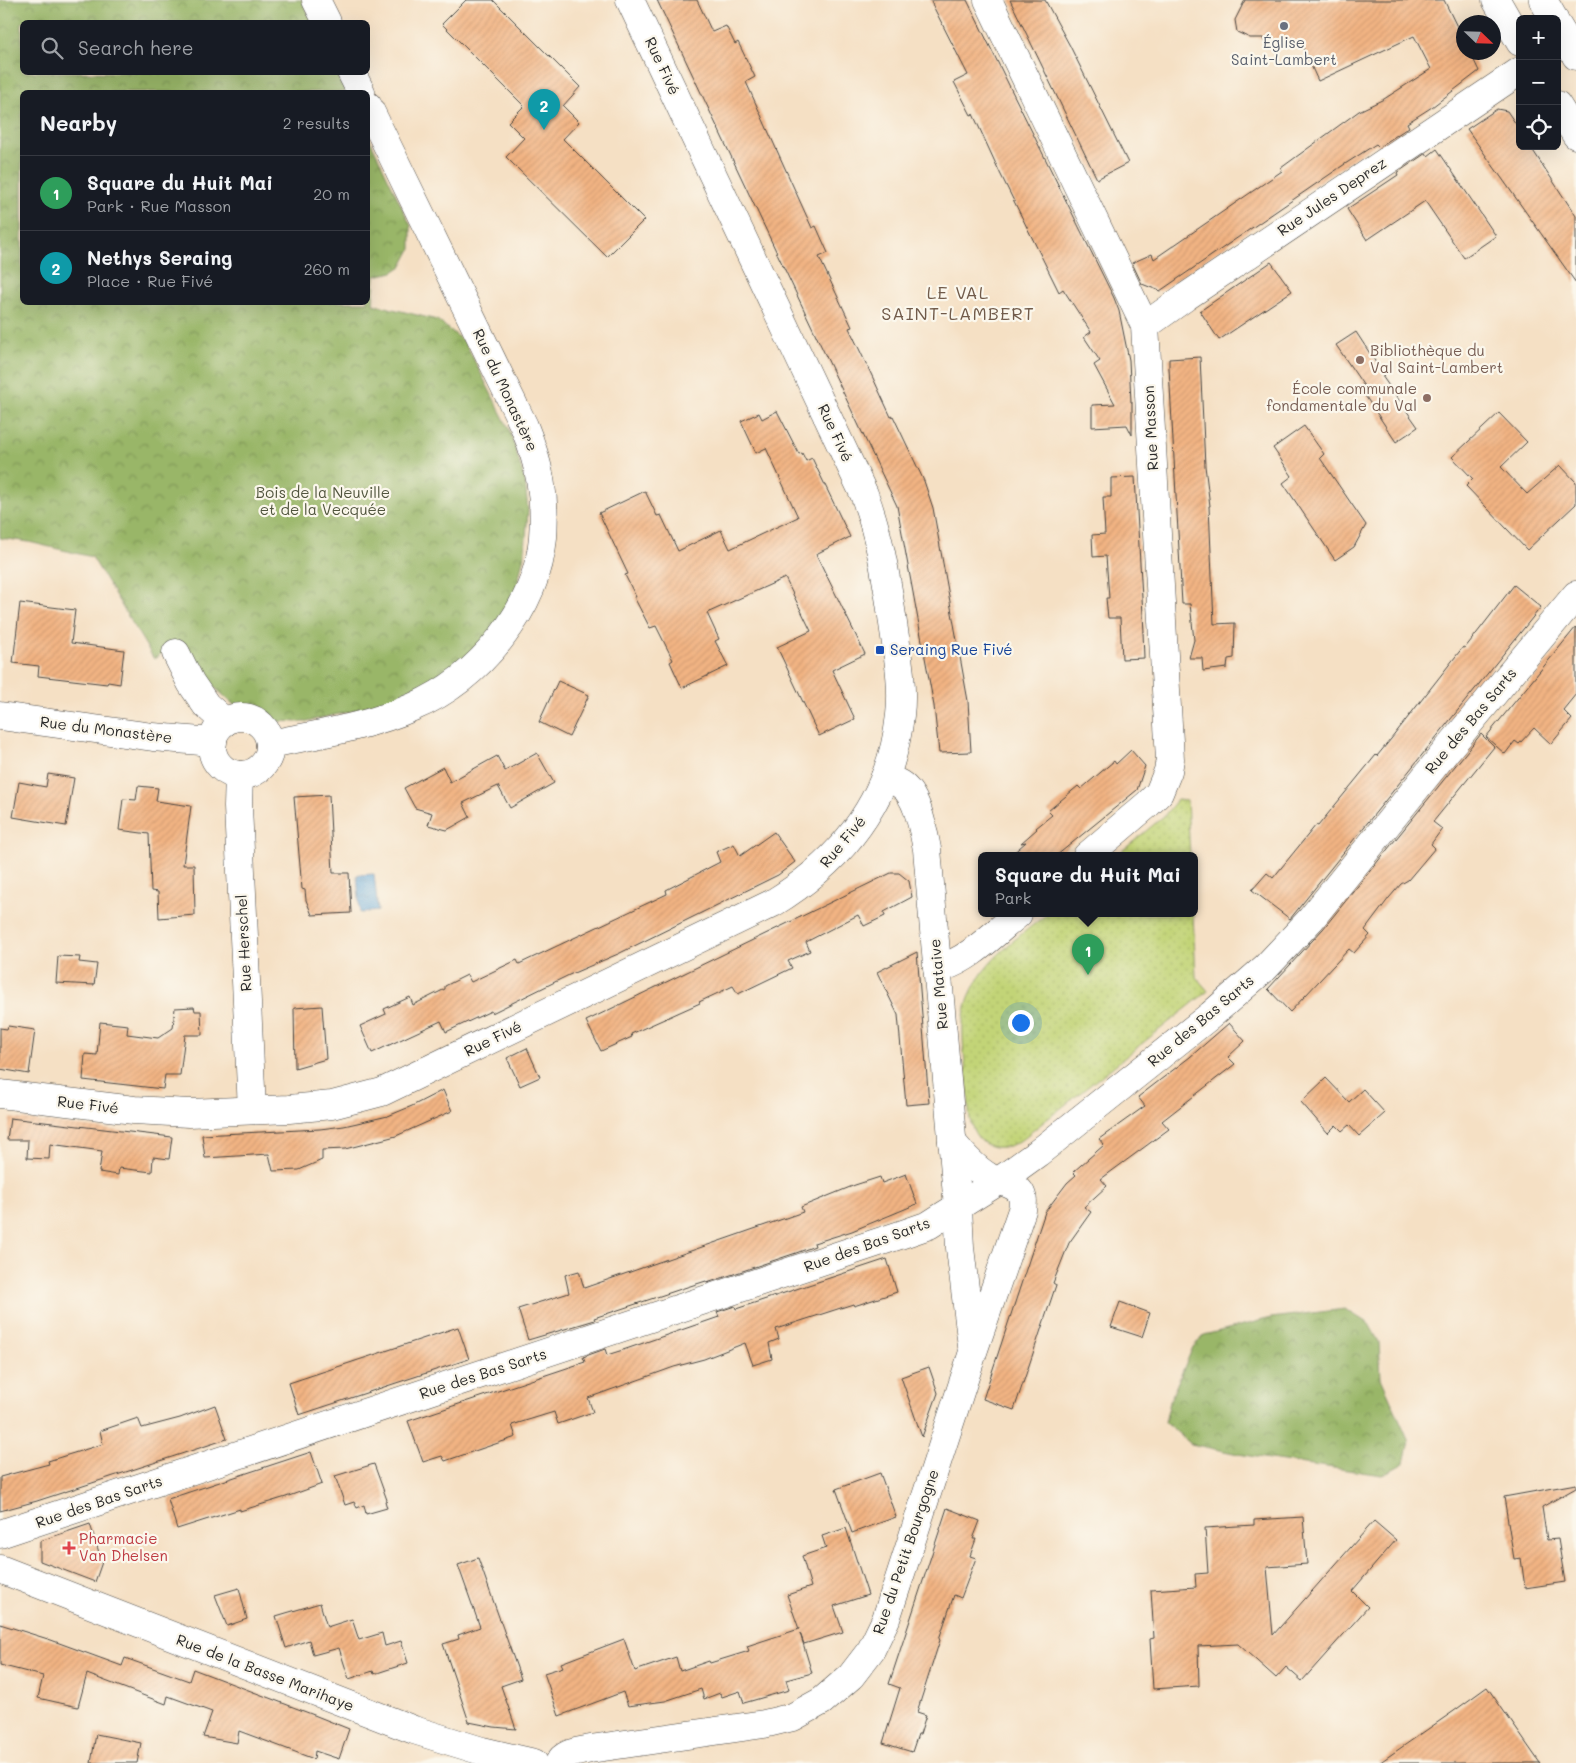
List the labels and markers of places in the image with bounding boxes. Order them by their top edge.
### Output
marker: Église Saint-Lambert [1278,20,1290,32]
place label: Église Saint-Lambert [1231,32,1337,69]
pin: 2 [528,89,560,130]
place label: Bibliothèque du Val Saint-Lambert [1370,340,1503,377]
marker: Bibliothèque du Val Saint-Lambert [1354,354,1366,366]
place label: École communale fondamentale du Val [1266,378,1417,415]
marker: École communale fondamentale du Val [1421,392,1433,404]
place label: Seraing Rue Fivé [890,639,1013,659]
marker: Seraing Rue Fivé [874,644,886,656]
pin: 1 [1072,934,1104,975]
place label: Pharmacie Van Dhelsen [79,1528,168,1565]
marker: Pharmacie Van Dhelsen [63,1542,75,1554]

